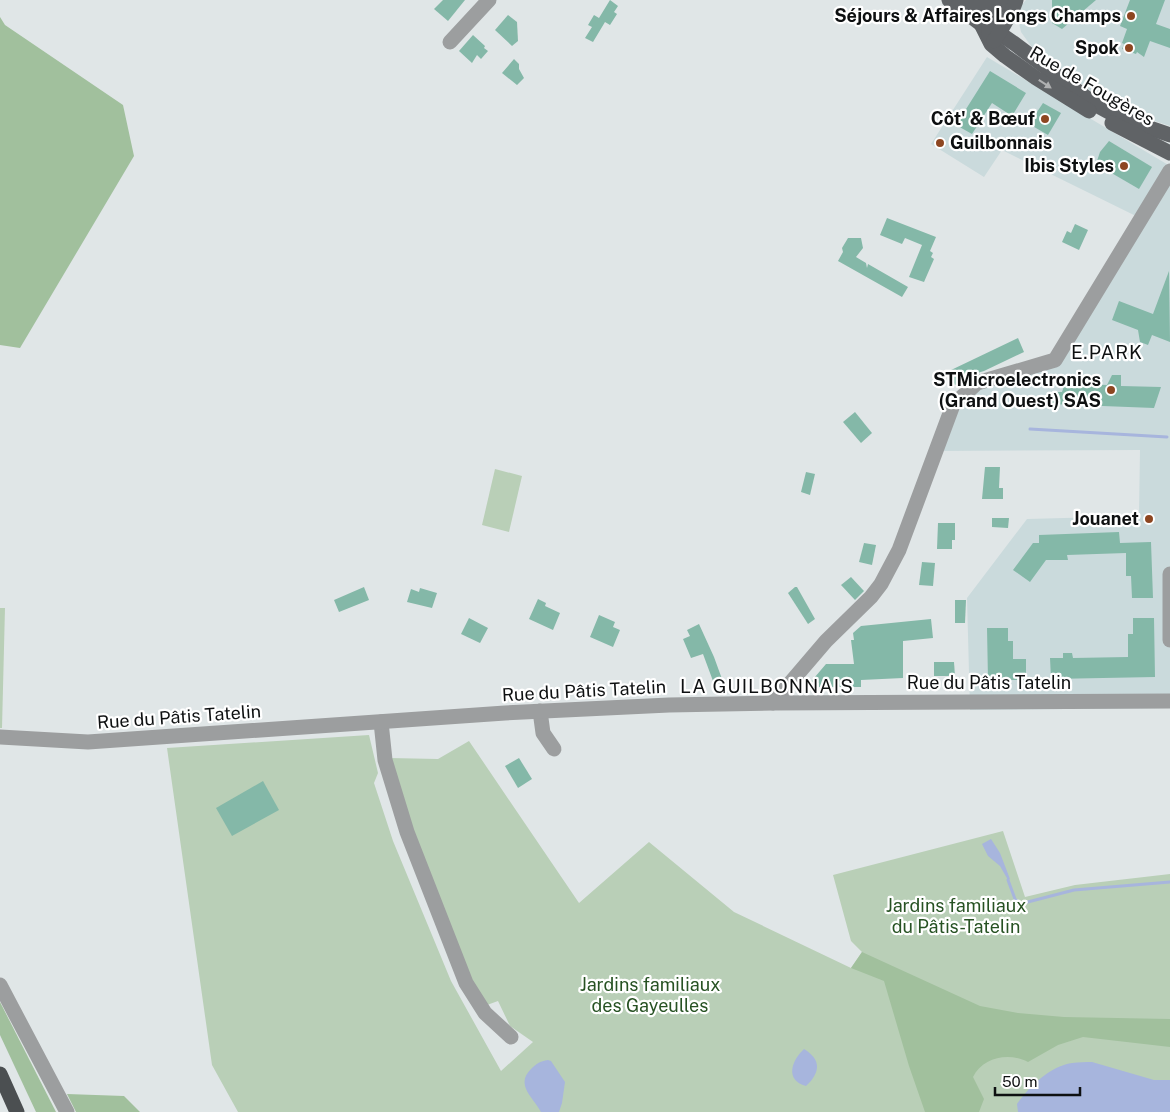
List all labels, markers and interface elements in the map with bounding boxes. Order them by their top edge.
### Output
place label: Séjours & Affaires Longs Champs [834,5,1121,26]
marker: Séjours & Affaires Longs Champs [1125,10,1137,22]
place label: Spok [1075,37,1120,58]
street label: Rue de Fougères [1026,41,1158,130]
marker: Spok [1123,42,1135,54]
one-way arrow [1038,79,1051,88]
place label: Côt' & Bœuf [931,108,1035,129]
marker: Côt' & Bœuf [1039,113,1051,125]
place label: Guilbonnais [950,132,1052,153]
marker: Guilbonnais [934,137,946,149]
place label: Ibis Styles [1024,155,1114,176]
marker: Ibis Styles [1118,160,1130,172]
district label: E.PARK [1071,341,1143,363]
place label: STMicroelectronics (Grand Ouest) SAS [933,369,1101,411]
marker: STMicroelectronics (Grand Ouest) SAS [1105,384,1117,396]
place label: Jouanet [1072,508,1139,529]
marker: Jouanet [1143,513,1155,525]
street label: Rue du Pâtis Tatelin [907,672,1071,693]
district label: LA GUILBONNAIS [680,675,854,697]
street label: Rue du Pâtis Tatelin [501,676,667,705]
street label: Rue du Pâtis Tatelin [96,700,262,733]
park label: Jardins familiaux du Pâtis-Tatelin [886,895,1026,937]
park label: Jardins familiaux des Gayeulles [580,974,720,1016]
scale bar [995,1064,1080,1096]
text: 50 m [1002,1073,1037,1090]

